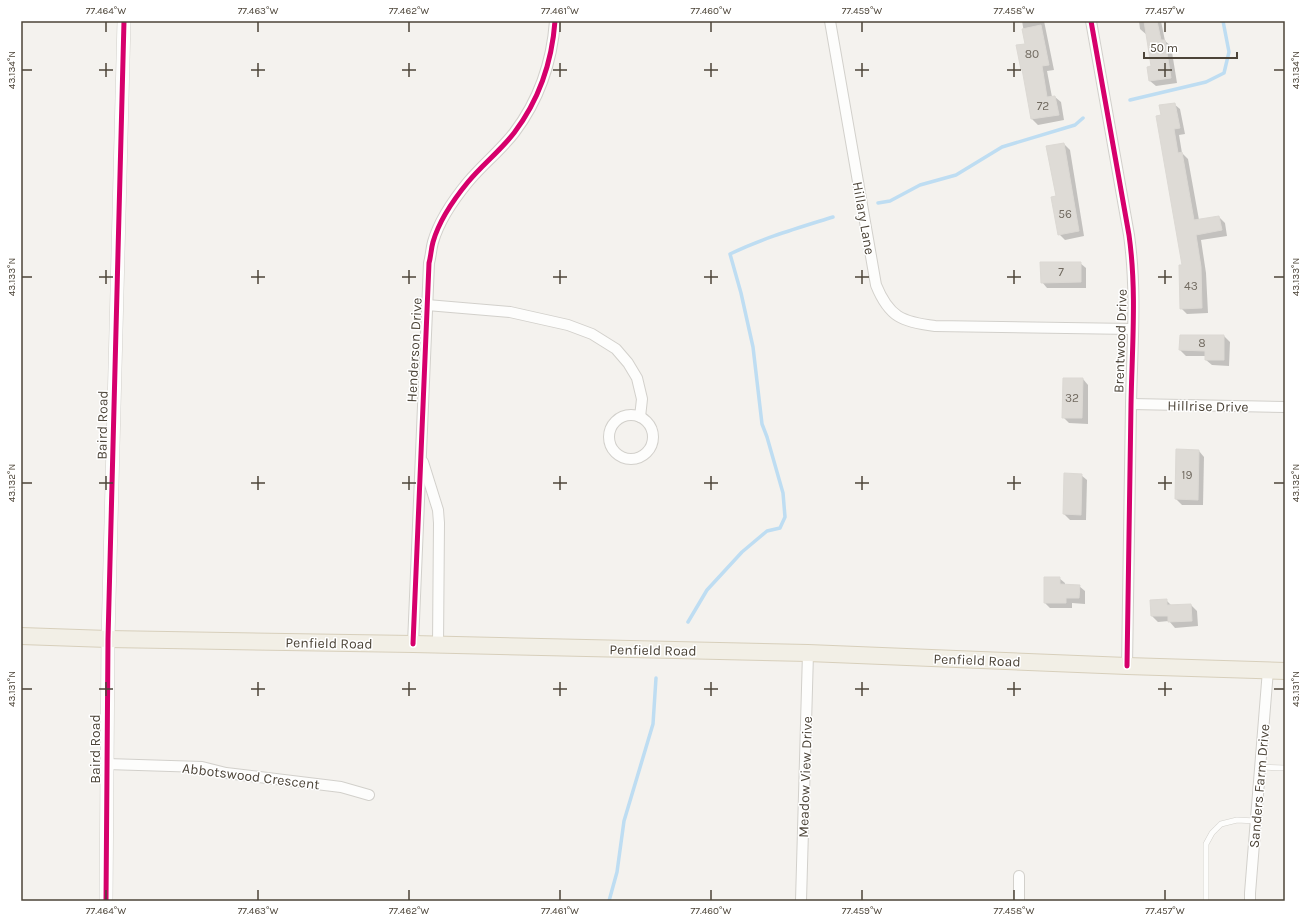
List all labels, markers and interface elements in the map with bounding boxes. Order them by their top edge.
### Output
text: 77.464°W [86,5,126,17]
text: 77.463°W [238,5,278,17]
text: 77.462°W [389,5,429,17]
text: 77.461°W [541,5,579,17]
text: 77.460°W [691,5,731,17]
text: 77.459°W [842,5,882,17]
text: 77.458°W [994,5,1035,17]
text: 77.457°W [1145,5,1185,17]
scale bar [1144,34,1237,60]
text: 50 m [1150,41,1178,55]
house number: 80 [1025,47,1039,61]
text: 43.134°N [6,51,18,89]
text: 43.134°N [1290,51,1302,89]
house number: 72 [1037,99,1049,113]
street label: Hillary Lane [849,180,878,256]
house number: 56 [1058,207,1072,221]
text: 43.133°N [6,258,18,296]
text: 43.133°N [1290,258,1302,296]
house number: 7 [1058,265,1064,279]
house number: 43 [1184,279,1198,293]
street label: Brentwood Drive [1110,289,1131,394]
street label: Henderson Drive [403,297,426,403]
house number: 8 [1198,336,1206,350]
street label: Baird Road [93,390,112,460]
house number: 32 [1065,391,1079,405]
street label: Hillrise Drive [1167,397,1249,416]
text: 43.132°N [6,464,18,502]
text: 43.132°N [1290,464,1302,502]
house number: 19 [1182,468,1192,482]
street label: Penfield Road [285,634,373,653]
street label: Penfield Road [609,641,697,660]
street label: Penfield Road [933,650,1021,671]
text: 43.131°N [6,671,18,707]
text: 43.131°N [1290,671,1302,707]
street label: Baird Road [87,714,104,784]
street label: Meadow View Drive [795,716,816,838]
street label: Sanders Farm Drive [1246,723,1273,849]
street label: Abbotswood Crescent [181,760,321,793]
text: 77.464°W [86,905,126,917]
text: 77.463°W [238,905,278,917]
text: 77.462°W [389,905,429,917]
text: 77.461°W [541,905,579,917]
text: 77.460°W [691,905,731,917]
text: 77.459°W [842,905,882,917]
text: 77.458°W [994,905,1035,917]
text: 77.457°W [1145,905,1185,917]

